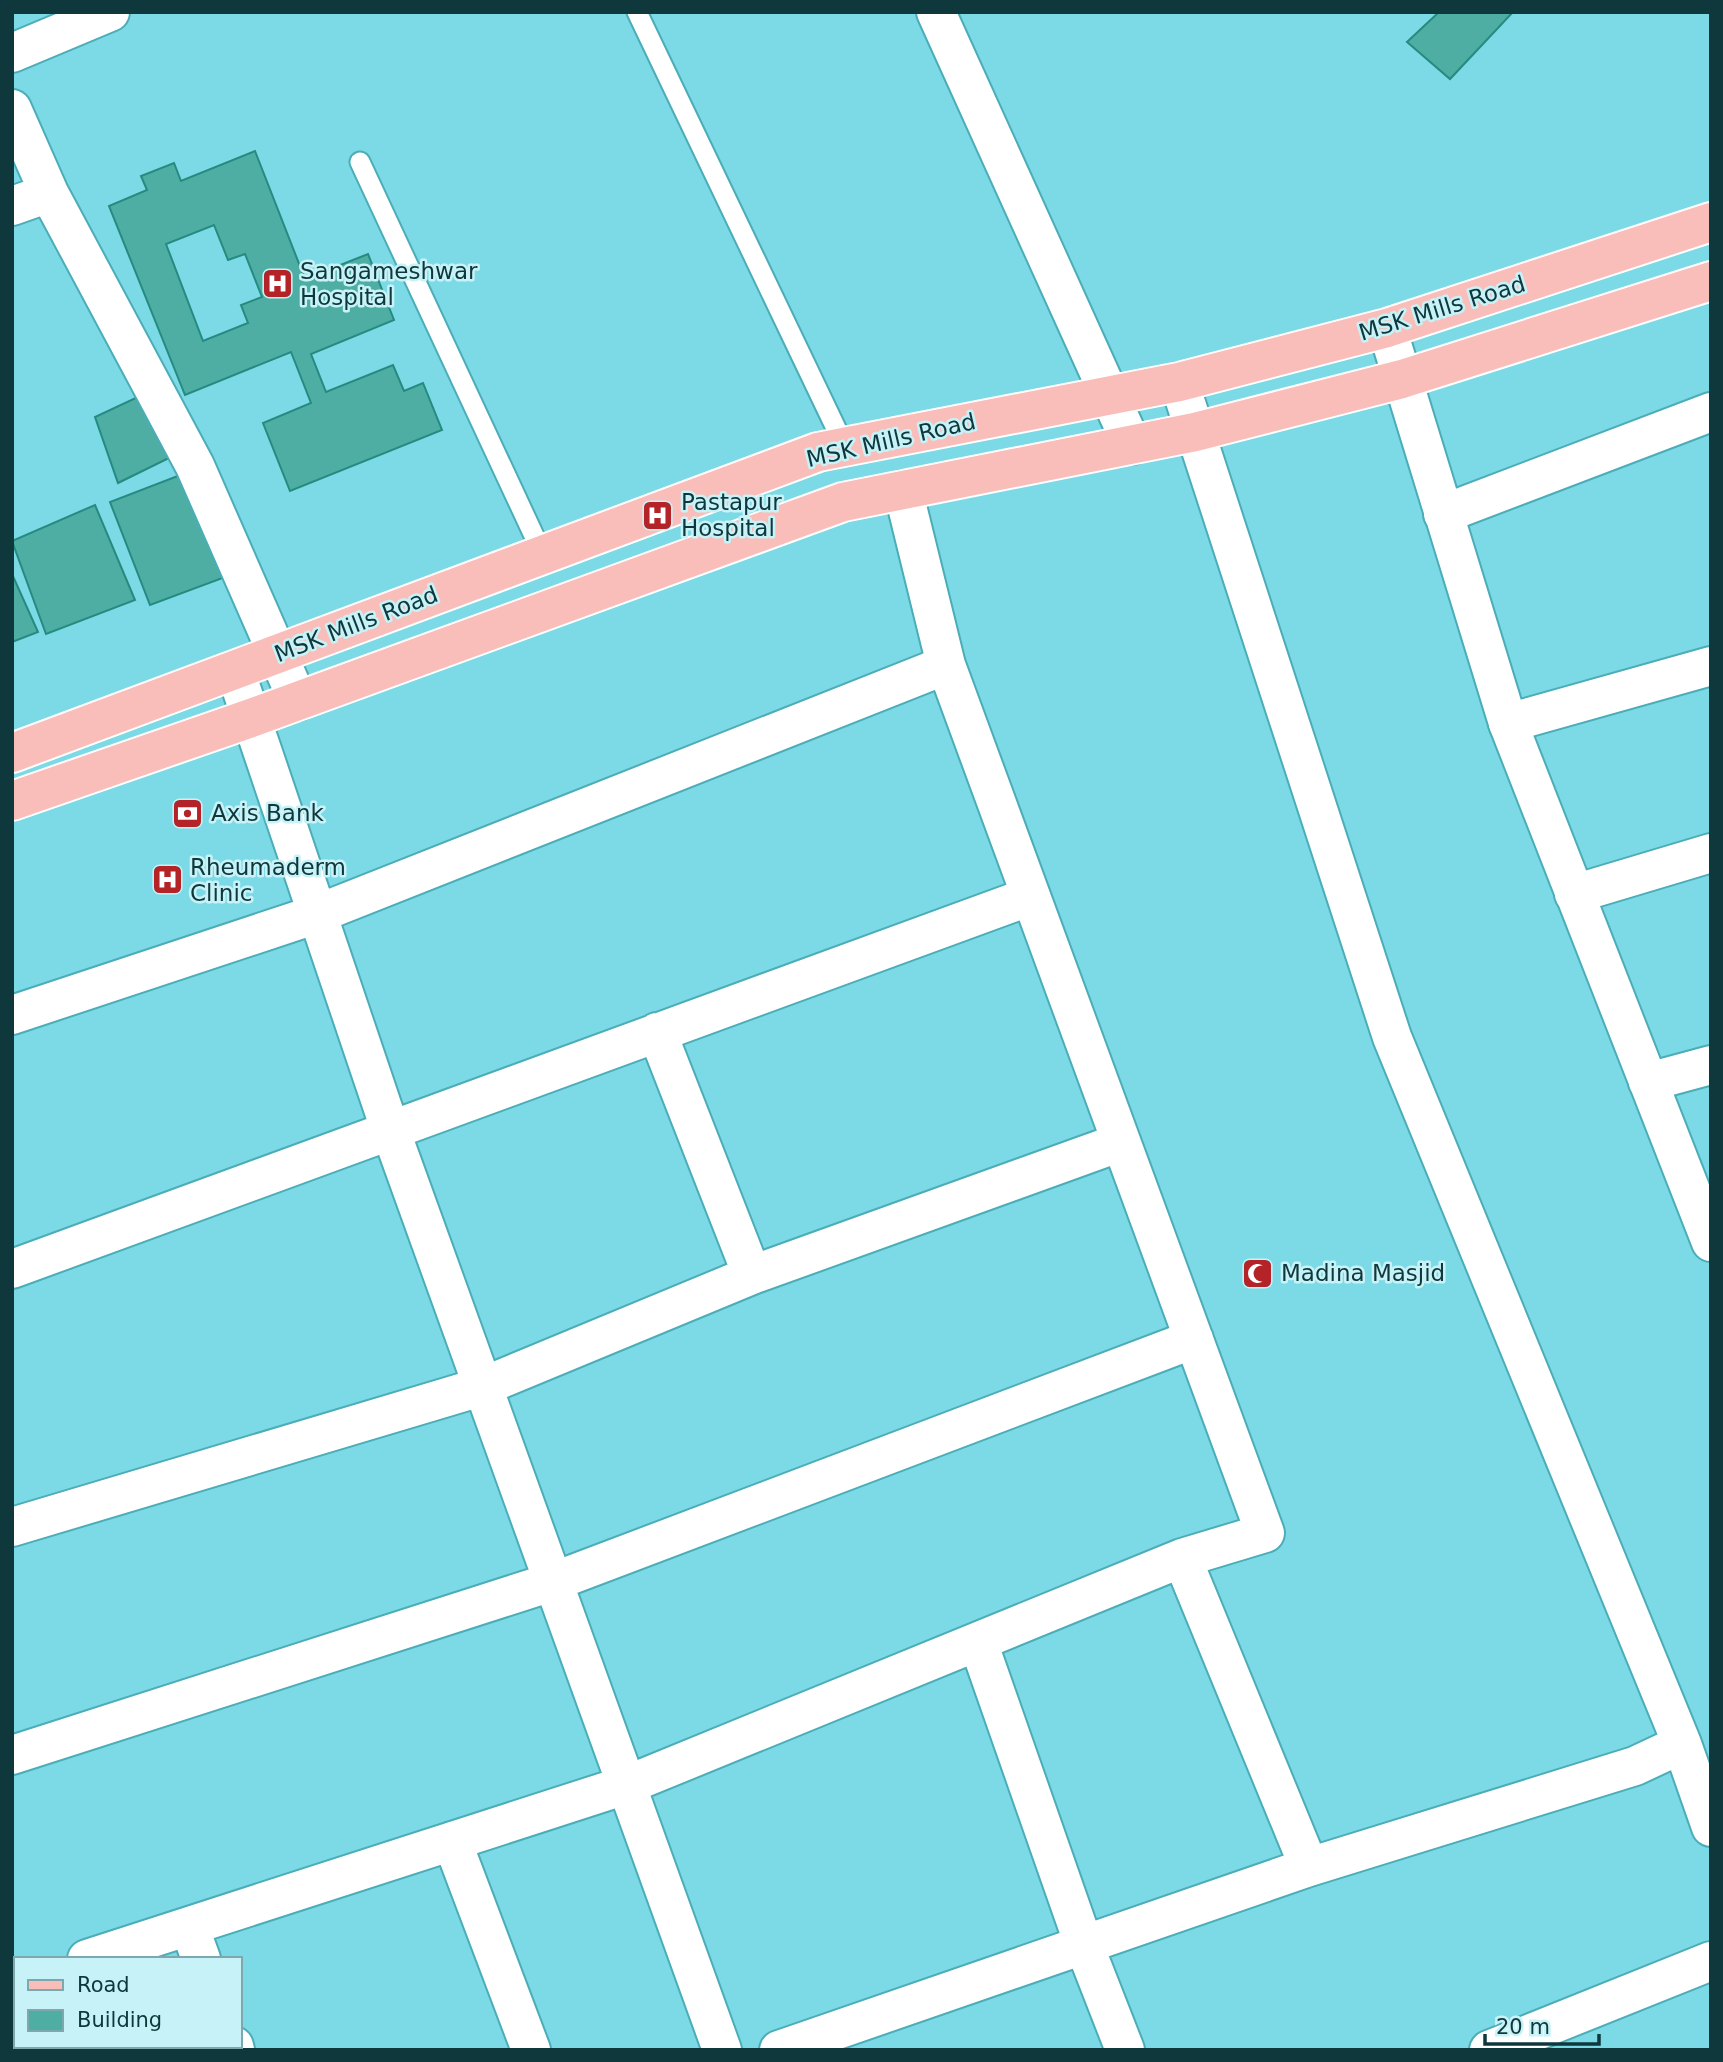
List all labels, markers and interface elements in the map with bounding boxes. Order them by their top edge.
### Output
place label: Sangameshwar Hospital [300,258,478,310]
hospital icon: Sangameshwar Hospital [260,267,294,301]
street label: MSK Mills Road [1356,270,1528,346]
street label: MSK Mills Road [804,408,978,472]
place label: Pastapur Hospital [681,489,782,541]
hospital icon: Pastapur Hospital [641,498,675,532]
street label: MSK Mills Road [271,581,441,667]
bank icon: Axis Bank [171,796,205,830]
place label: Axis Bank [211,800,324,826]
place label: Rheumaderm Clinic [190,854,346,906]
hospital icon: Rheumaderm Clinic [150,863,184,897]
mosque icon: Madina Masjid [1241,1256,1275,1290]
place label: Madina Masjid [1281,1260,1445,1286]
legend [14,1957,242,2048]
text: Road [77,1973,130,1997]
scale bar [1485,2002,1599,2046]
text: Building [77,2008,162,2032]
text: 20 m [1496,2015,1550,2039]

